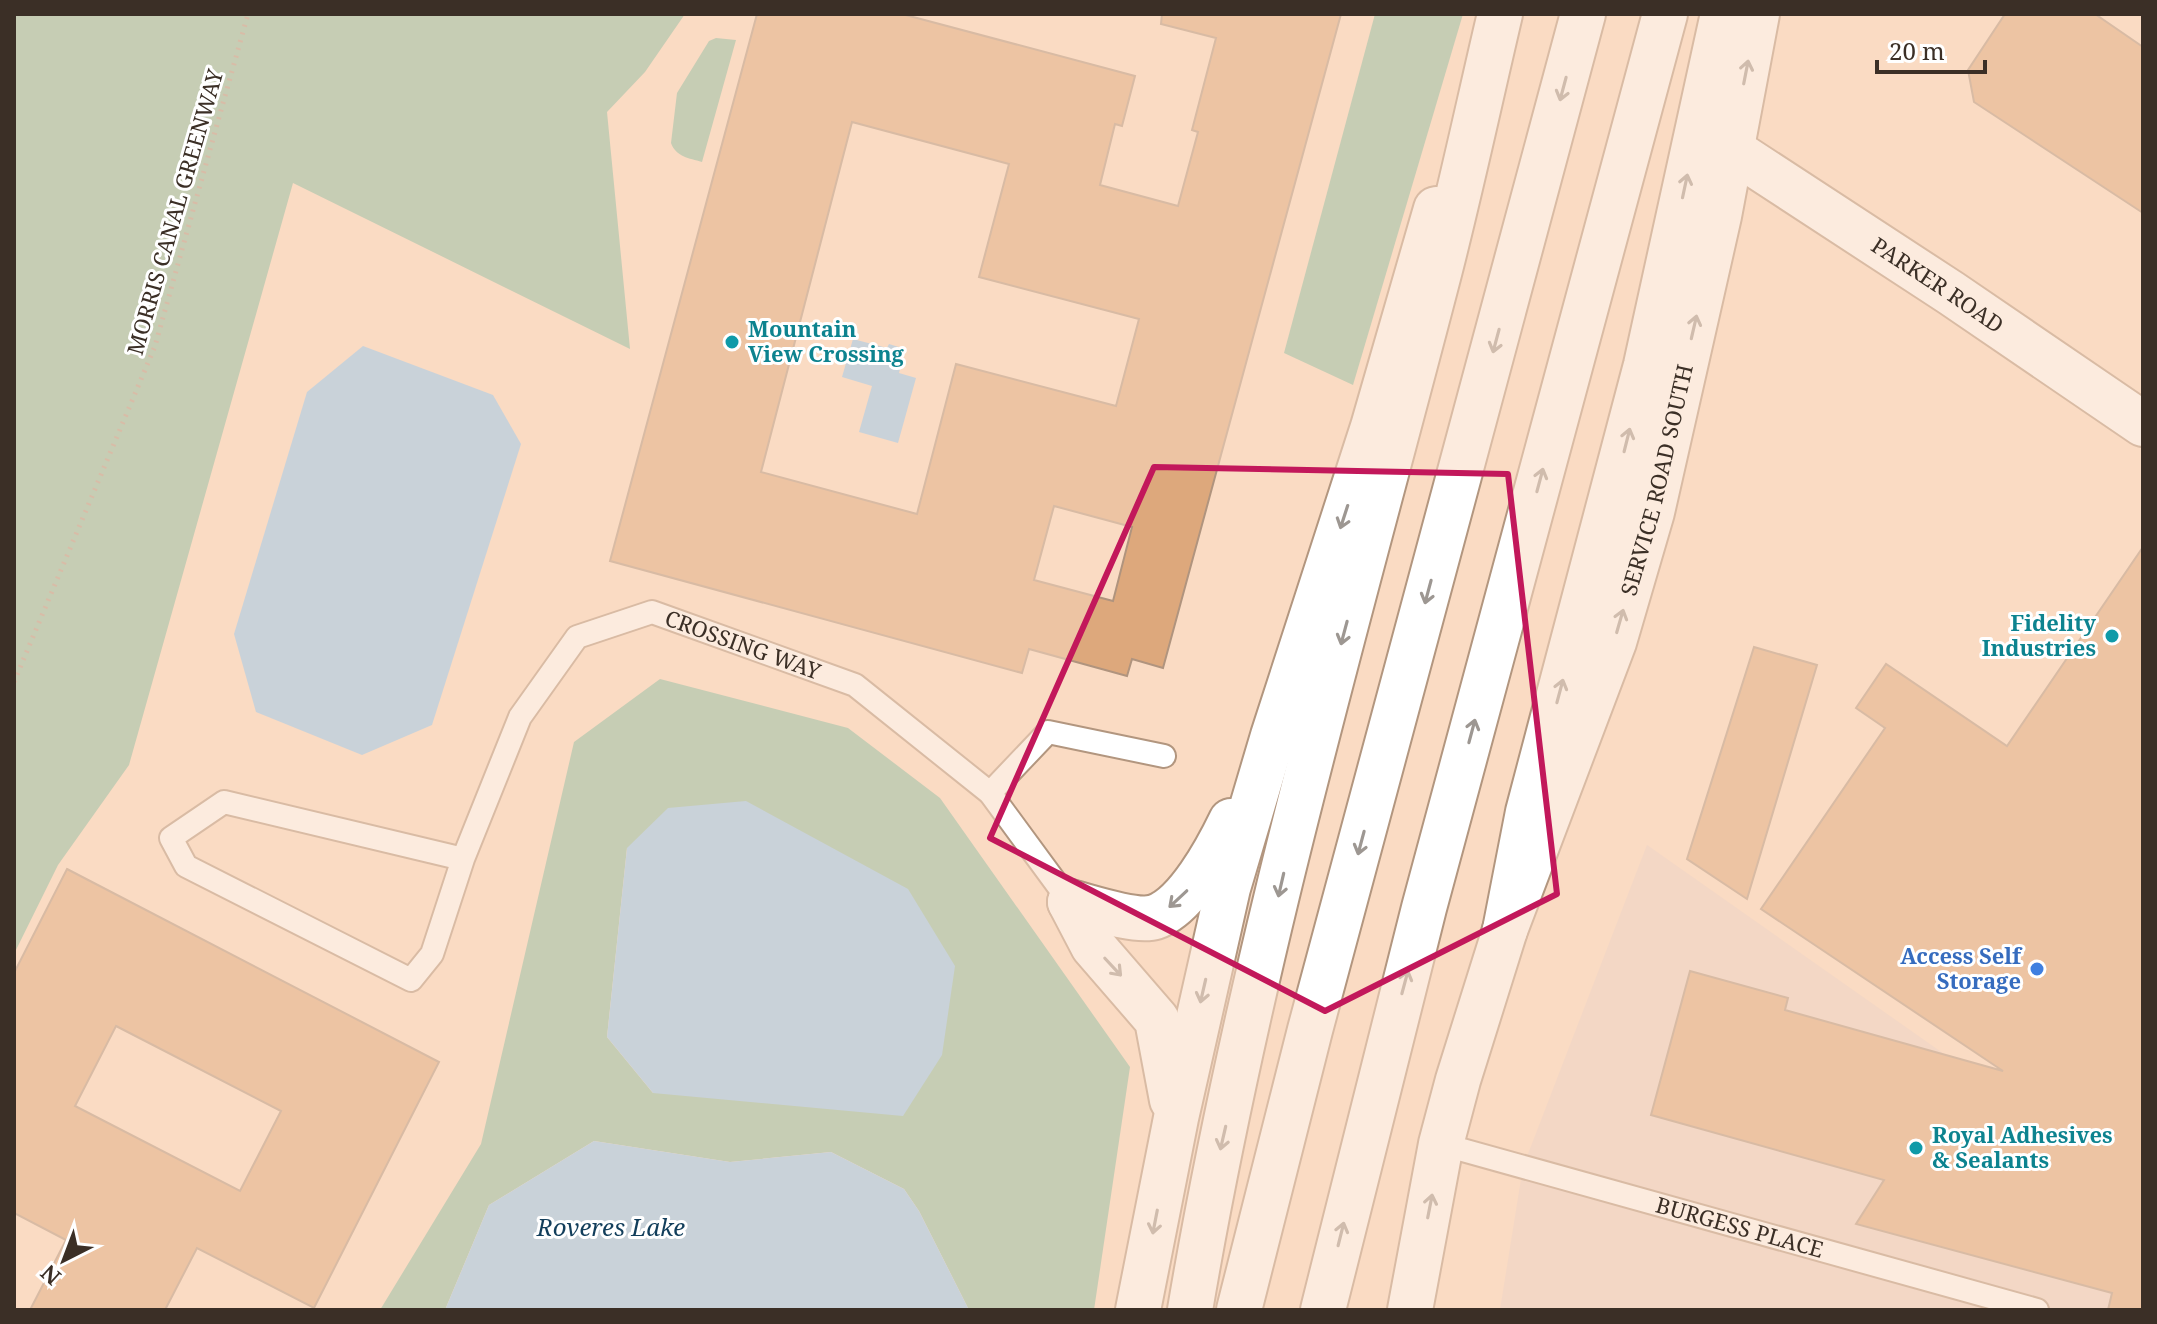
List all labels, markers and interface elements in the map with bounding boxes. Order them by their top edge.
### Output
scale bar [1877,24,1985,74]
text: 20 m [1889,34,1945,67]
one-way arrow [1740,60,1755,86]
street label: MORRIS CANAL GREENWAY [119,65,229,358]
one-way arrow [1555,76,1570,102]
one-way arrow [1678,174,1693,200]
street label: PARKER ROAD [1866,229,2010,339]
place label: Mountain View Crossing [748,313,905,368]
one-way arrow [1687,315,1702,340]
one-way arrow [1488,327,1503,353]
marker: Mountain View Crossing [723,333,741,351]
street label: SERVICE ROAD SOUTH [1612,361,1699,599]
one-way arrow [1620,427,1635,453]
one-way arrow [1533,467,1548,493]
one-way arrow [1336,504,1351,530]
one-way arrow [1420,578,1435,604]
street label: CROSSING WAY [661,602,825,686]
place label: Fidelity Industries [1982,607,2096,662]
one-way arrow [1613,609,1628,635]
one-way arrow [1336,619,1351,645]
marker: Fidelity Industries [2103,627,2121,645]
one-way arrow [1553,678,1568,704]
one-way arrow [1466,719,1481,744]
one-way arrow [1352,829,1367,855]
one-way arrow [1273,871,1288,897]
one-way arrow [1168,890,1188,908]
place label: Access Self Storage [1900,940,2023,995]
one-way arrow [1103,957,1122,976]
marker: Access Self Storage [2028,960,2046,978]
one-way arrow [1398,970,1413,996]
one-way arrow [1195,978,1210,1004]
place label: Royal Adhesives & Sealants [1932,1119,2113,1174]
one-way arrow [1215,1125,1230,1150]
marker: Royal Adhesives & Sealants [1907,1139,1925,1157]
street label: BURGESS PLACE [1653,1189,1827,1264]
one-way arrow [1423,1194,1438,1219]
one-way arrow [1147,1209,1162,1234]
water label: Roveres Lake [536,1210,685,1243]
north arrow [24,1220,104,1300]
one-way arrow [1334,1222,1349,1248]
text: N [33,1259,66,1293]

